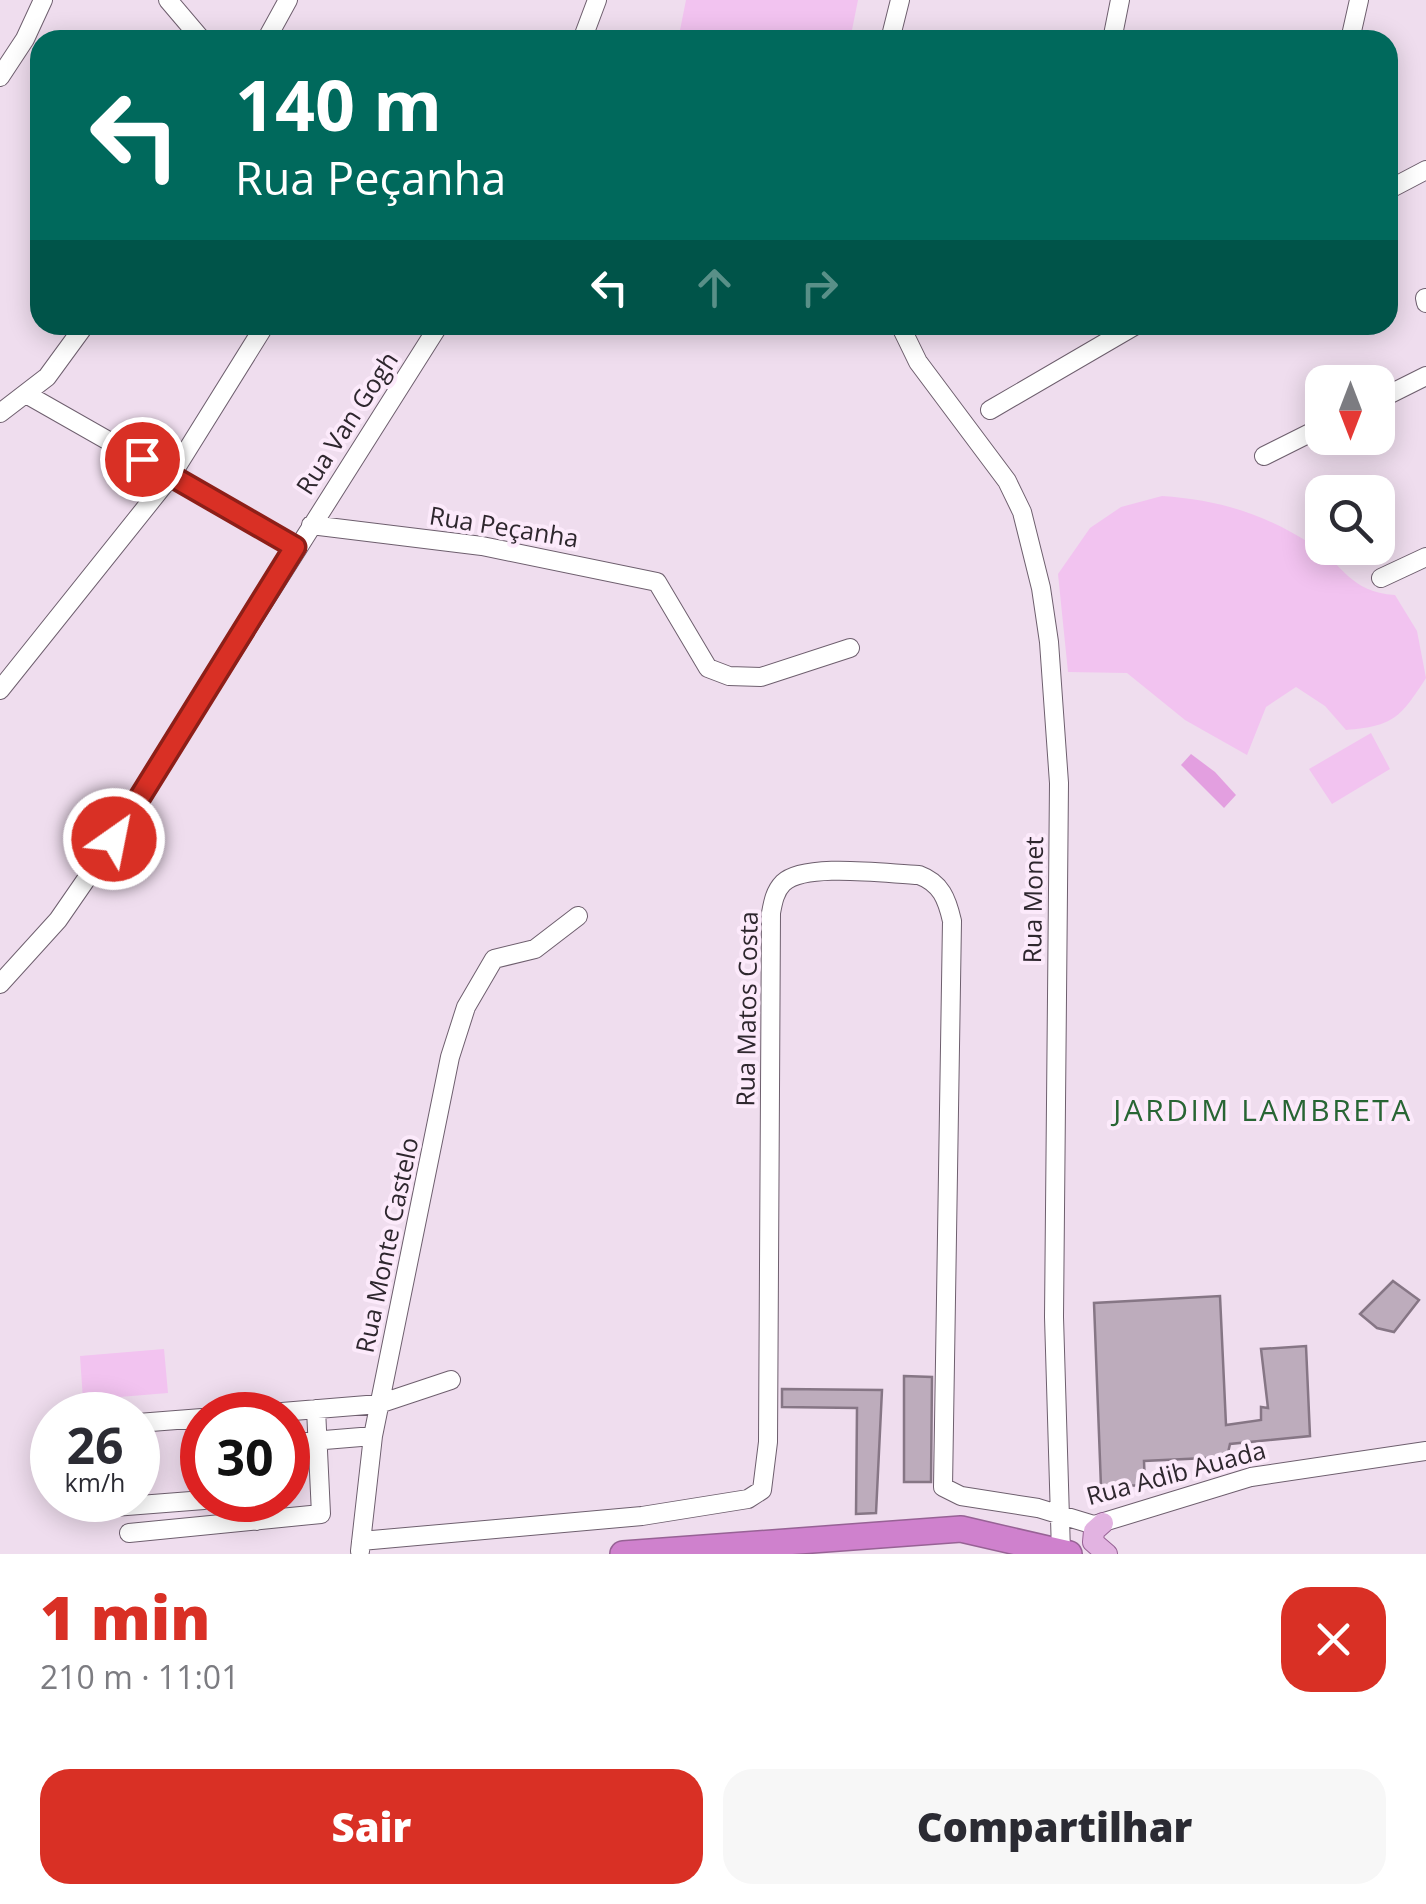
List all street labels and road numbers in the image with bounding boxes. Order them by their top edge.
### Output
street label: Rua Van Gogh [287,344,405,500]
street label: Rua Peçanha [427,497,581,555]
street label: Rua Monet [1014,836,1050,964]
street label: Rua Matos Costa [727,911,765,1107]
street label: Rua Monte Castelo [347,1134,425,1356]
street label: Rua Adib Auada [1082,1432,1269,1512]

